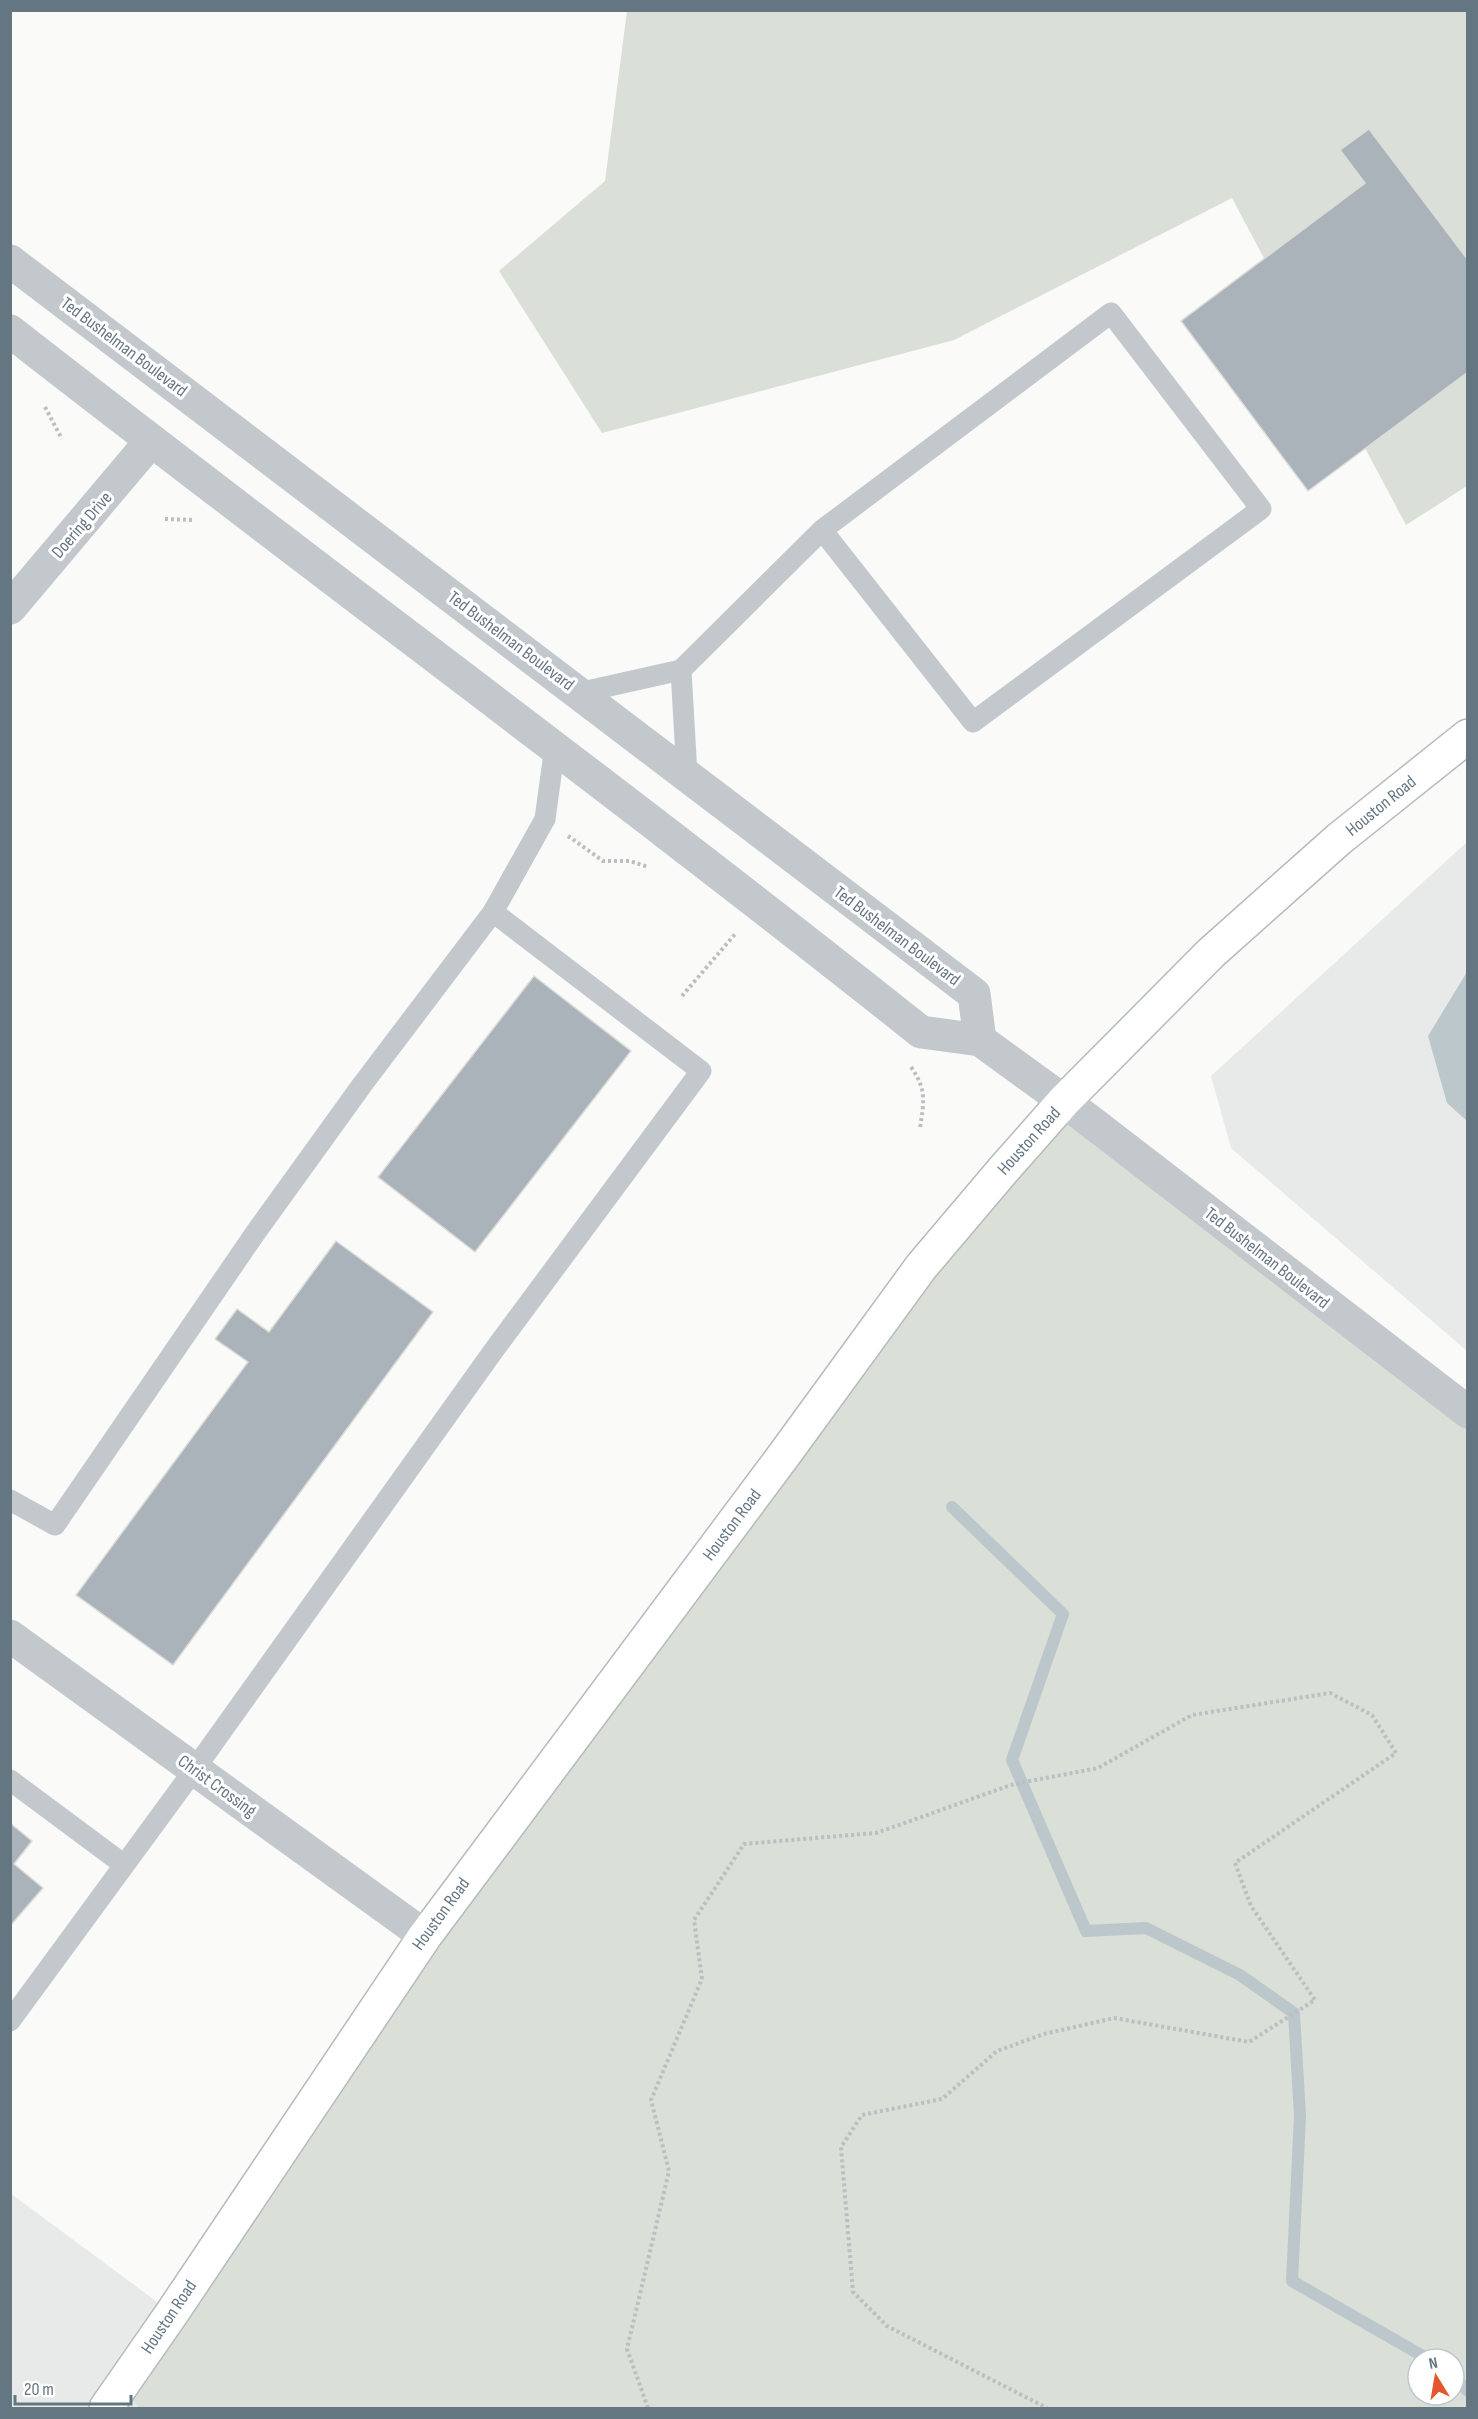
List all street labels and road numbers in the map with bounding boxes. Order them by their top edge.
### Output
street label: Ted Bushelman Boulevard [57,293,191,401]
street label: Doering Drive [47,487,117,563]
street label: Ted Bushelman Boulevard [444,587,578,695]
street label: Houston Road [1342,771,1420,841]
street label: Ted Bushelman Boulevard [830,882,964,990]
street label: Houston Road [993,1103,1065,1179]
street label: Ted Bushelman Boulevard [1200,1203,1334,1313]
street label: Houston Road [698,1485,766,1565]
street label: Christ Crossing [174,1751,260,1821]
street label: Houston Road [408,1874,474,1954]
street label: Houston Road [137,2276,201,2358]

